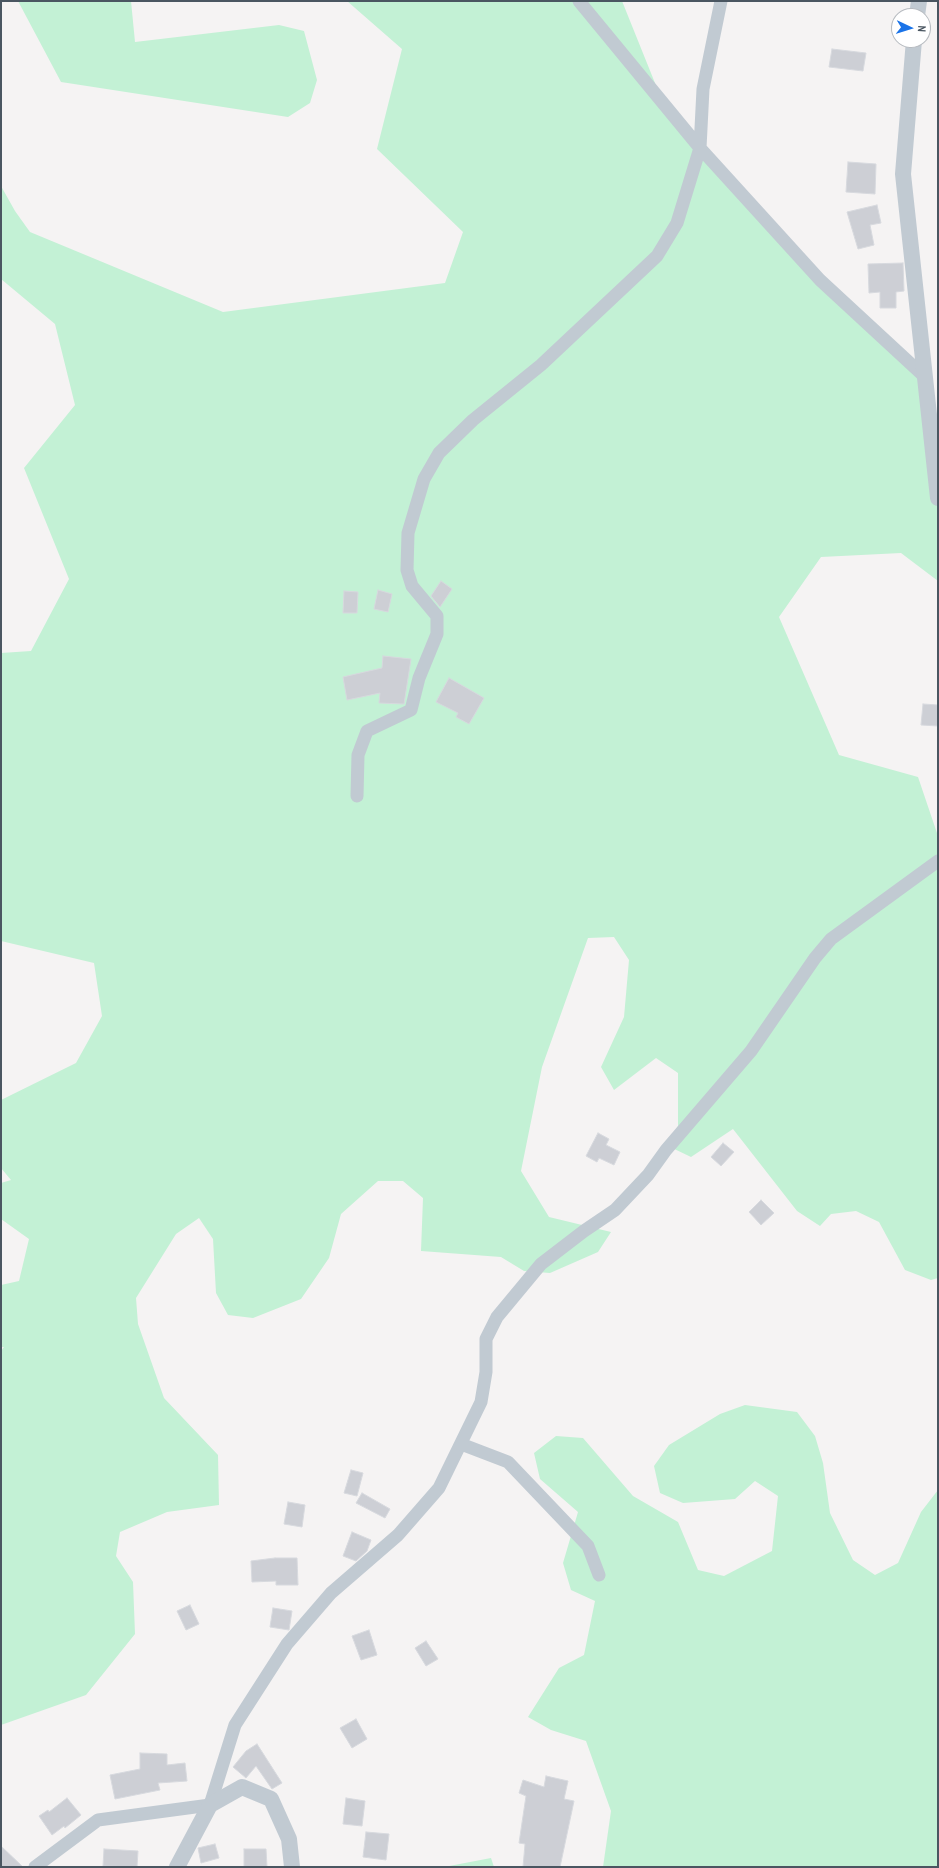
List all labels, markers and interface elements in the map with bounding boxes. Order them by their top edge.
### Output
north arrow [891,8,931,48]
text: N [915,25,929,32]

